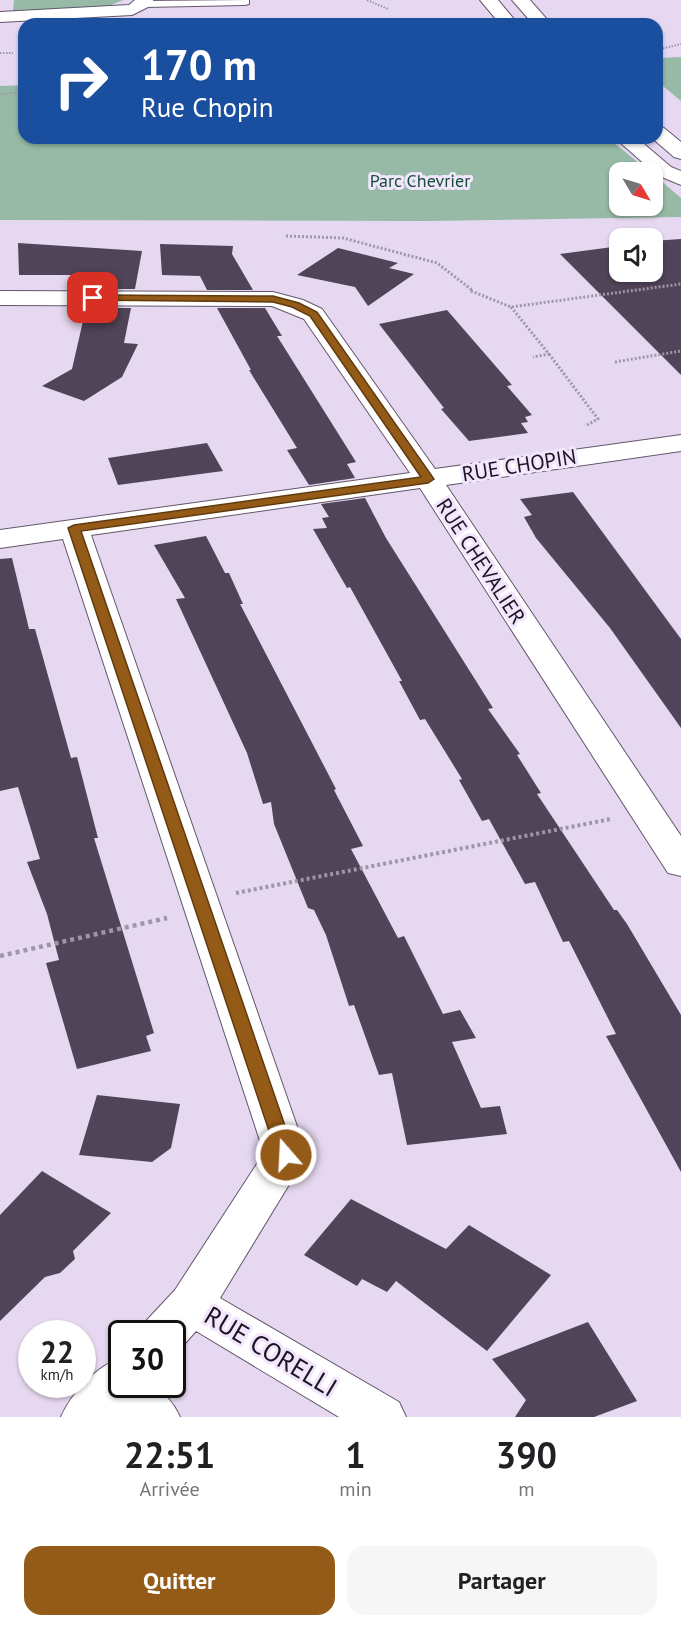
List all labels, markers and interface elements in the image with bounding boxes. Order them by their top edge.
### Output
text: 170 m [141,37,257,92]
icon: right [42,42,120,120]
text: Rue Chopin [141,90,274,124]
north arrow [609,162,663,216]
map controls [609,162,663,282]
park label: Parc Chevrier [370,169,470,192]
button: sound [609,228,663,282]
pin [67,272,118,323]
icon: arrive [76,281,109,314]
street label: RUE CHOPIN [460,443,578,487]
street label: RUE CHEVALIER [430,493,532,629]
position arrow [254,1123,318,1187]
street label: RUE CORELLI [199,1298,343,1404]
speed limit sign: 30 [108,1320,186,1398]
text: 22 [40,1332,74,1371]
text: km/h [41,1365,73,1384]
text: 22:51 [124,1431,215,1478]
text: 1 [345,1431,366,1478]
text: 390 [496,1431,557,1478]
text: Arrivée [140,1476,200,1502]
text: min [339,1476,372,1502]
text: m [518,1476,535,1502]
button: Quitter [24,1546,335,1615]
button: Partager [347,1546,657,1615]

